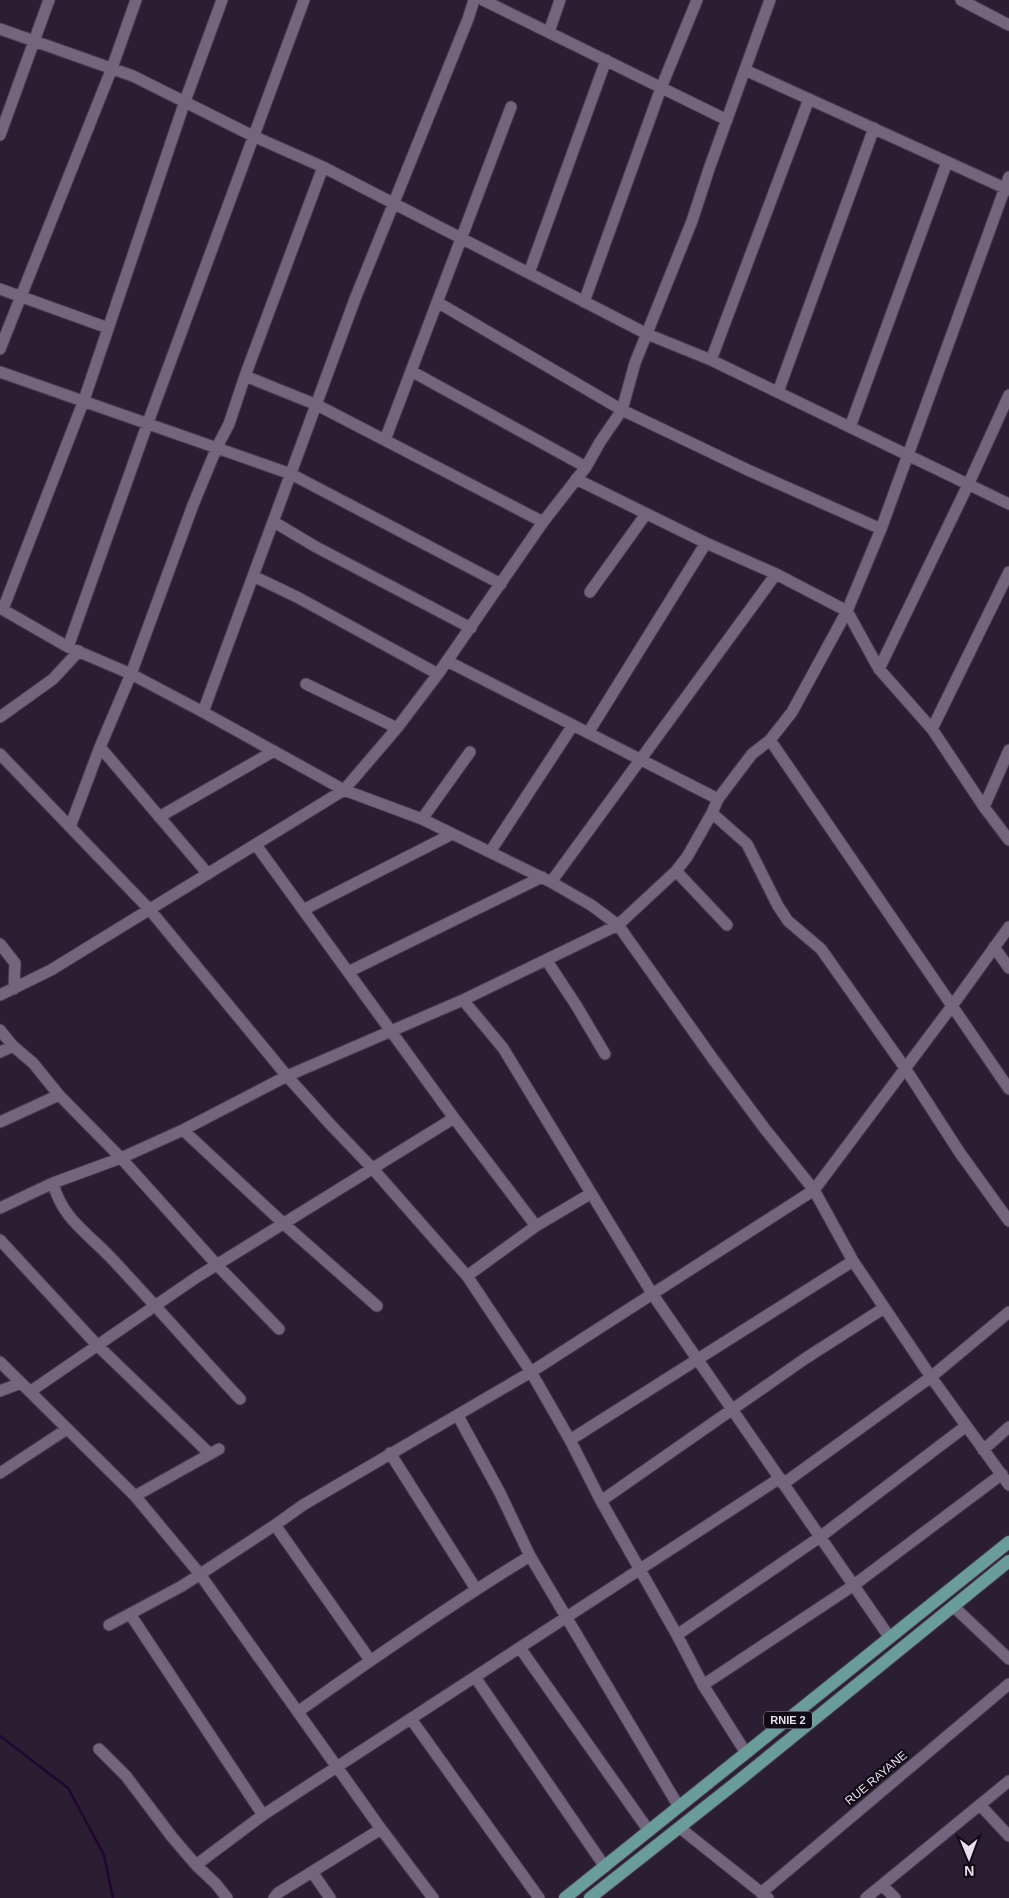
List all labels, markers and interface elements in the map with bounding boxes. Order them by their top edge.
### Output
road number: RNIE 2 [764,1712,812,1728]
street label: RUE RAYANE [842,1748,910,1808]
north arrow [944,1833,994,1883]
text: N [964,1863,974,1879]

